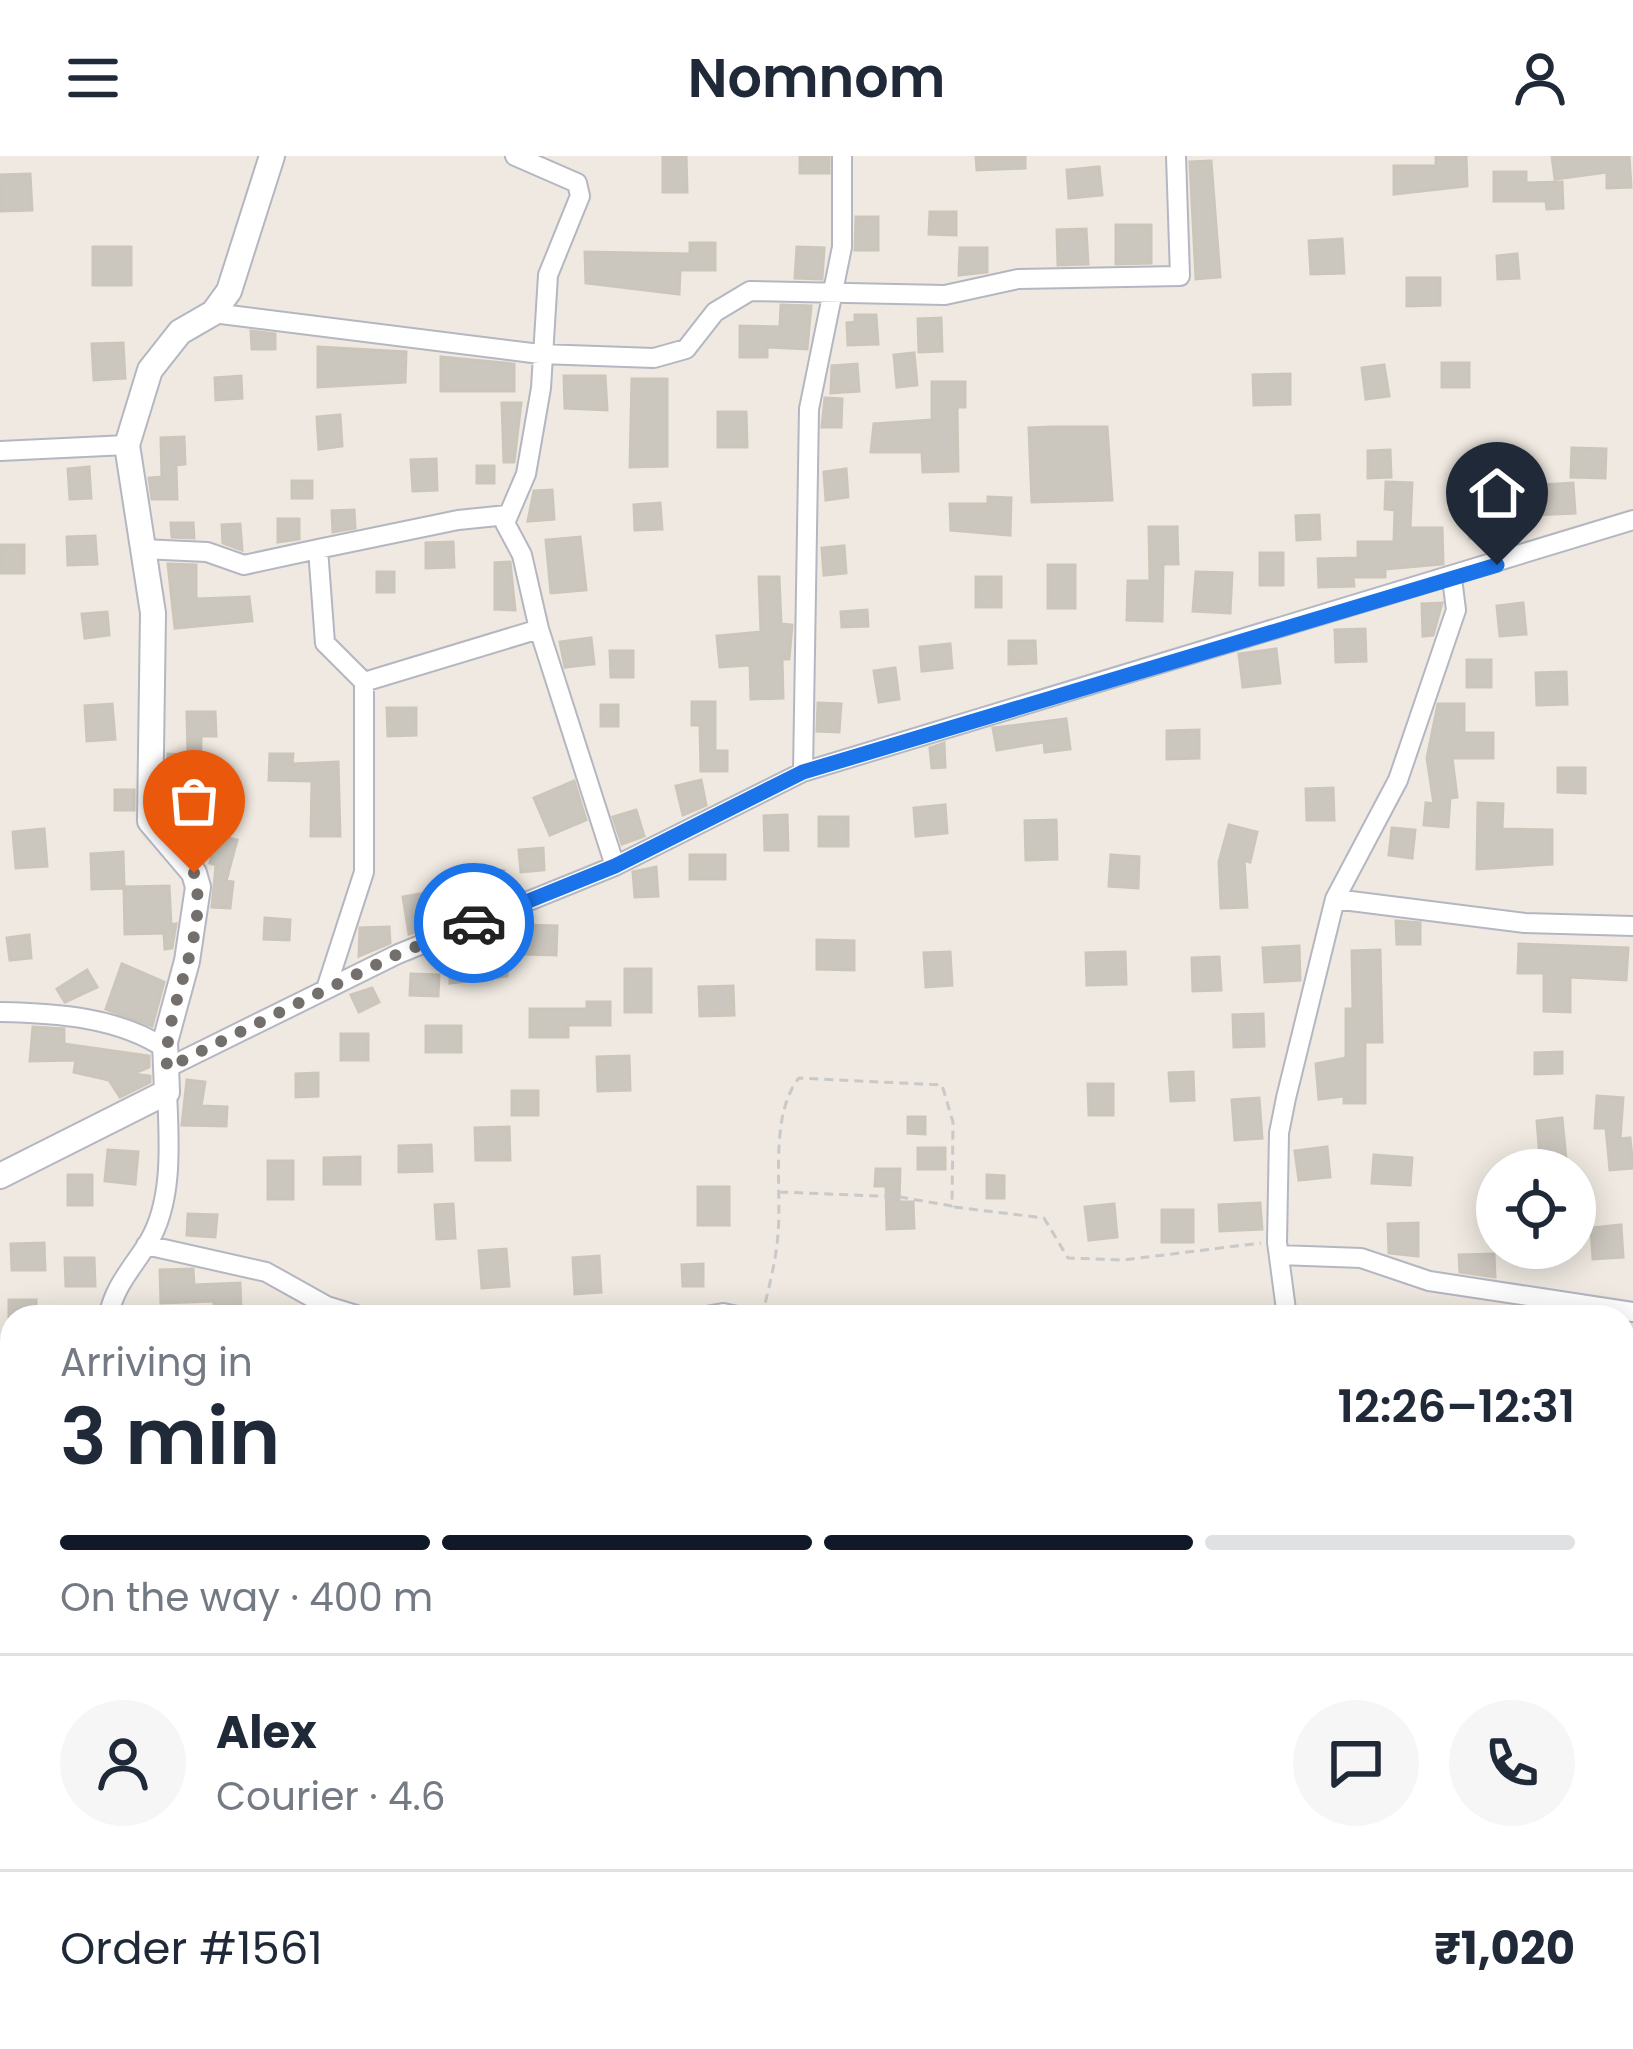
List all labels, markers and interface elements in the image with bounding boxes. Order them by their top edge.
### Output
text: Nomnom [688,40,945,116]
icon: menu [60,45,126,111]
icon: person [1507,45,1573,111]
pin [1446,442,1548,565]
icon: home [1464,460,1530,526]
pin [143,750,245,873]
icon: bag [161,768,227,834]
courier [414,863,534,983]
icon: car [441,890,507,956]
map controls [1476,1149,1596,1269]
button: locate [1476,1149,1596,1269]
text: Arriving in [60,1335,253,1390]
text: 12:26–12:31 [1338,1375,1575,1438]
text: 3 min [60,1382,280,1491]
text: On the way · 400 m [60,1570,433,1625]
button: person [60,1700,186,1826]
button: chat [1293,1700,1419,1826]
button: phone [1449,1700,1575,1826]
text: Alex [216,1701,317,1764]
text: Courier · 4.6 [216,1769,445,1824]
text: Order #1561 [60,1917,323,1980]
text: ₹1,020 [1434,1917,1575,1980]

